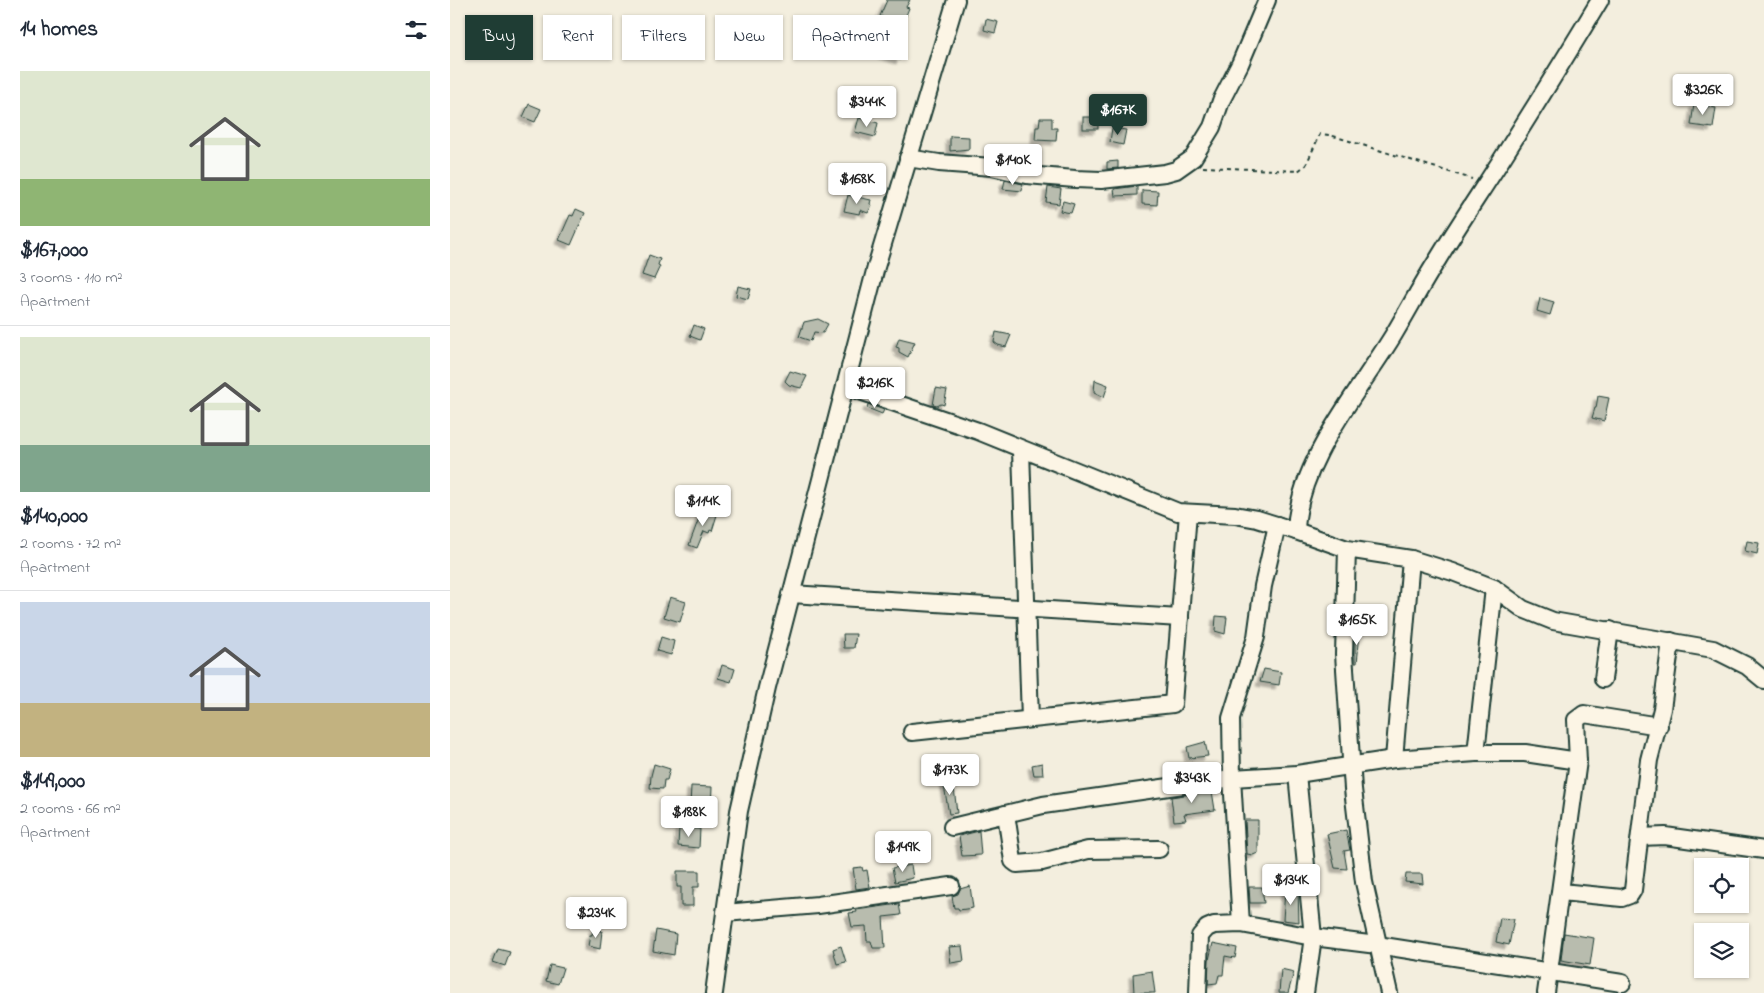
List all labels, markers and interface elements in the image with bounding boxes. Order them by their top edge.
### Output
text: 14 homes [20,15,98,45]
chip: Buy [465,15,533,60]
chip: Rent [543,15,612,60]
chip: Filters [622,15,705,60]
chip: New [715,15,783,60]
chip: Apartment [793,15,908,60]
icon: filters [402,16,430,44]
pin: $326K [1668,74,1738,116]
text: $326K [1683,78,1723,102]
pin: $344K [832,86,902,128]
text: $344K [848,90,886,114]
pin: $167K [1083,94,1153,136]
text: $167K [1100,98,1136,122]
icon: home [180,104,270,194]
pin: $140K [978,144,1048,186]
text: $140K [995,148,1031,172]
pin: $168K [822,162,892,205]
text: $168K [839,167,875,191]
text: $167,000 [20,236,88,266]
text: 3 rooms · 110 m² [20,266,122,290]
text: Apartment [20,290,90,314]
pin: $216K [840,366,910,409]
icon: home [180,369,270,459]
text: $216K [856,371,894,395]
pin: $114K [668,484,738,527]
text: $114K [686,489,720,513]
text: $140,000 [20,502,88,532]
text: 2 rooms · 72 m² [20,532,121,556]
text: Apartment [20,556,90,580]
pin: $165K [1322,604,1392,646]
text: $165K [1338,608,1376,632]
icon: home [180,634,270,724]
pin: $173K [915,754,985,796]
text: $173K [932,758,968,782]
pin: $343K [1157,762,1227,804]
text: $343K [1173,766,1211,790]
text: $149,000 [20,767,85,797]
pin: $188K [654,796,724,838]
text: 2 rooms · 66 m² [20,797,121,821]
text: $188K [672,800,706,824]
text: Apartment [20,821,90,845]
pin: $149K [868,830,938,873]
text: $149K [886,835,920,859]
map controls [1694,858,1749,978]
button: locate [1694,858,1749,913]
pin: $134K [1256,864,1326,906]
text: $134K [1273,868,1309,892]
pin: $234K [561,896,631,939]
text: $234K [577,901,615,925]
button: layers [1694,923,1749,978]

